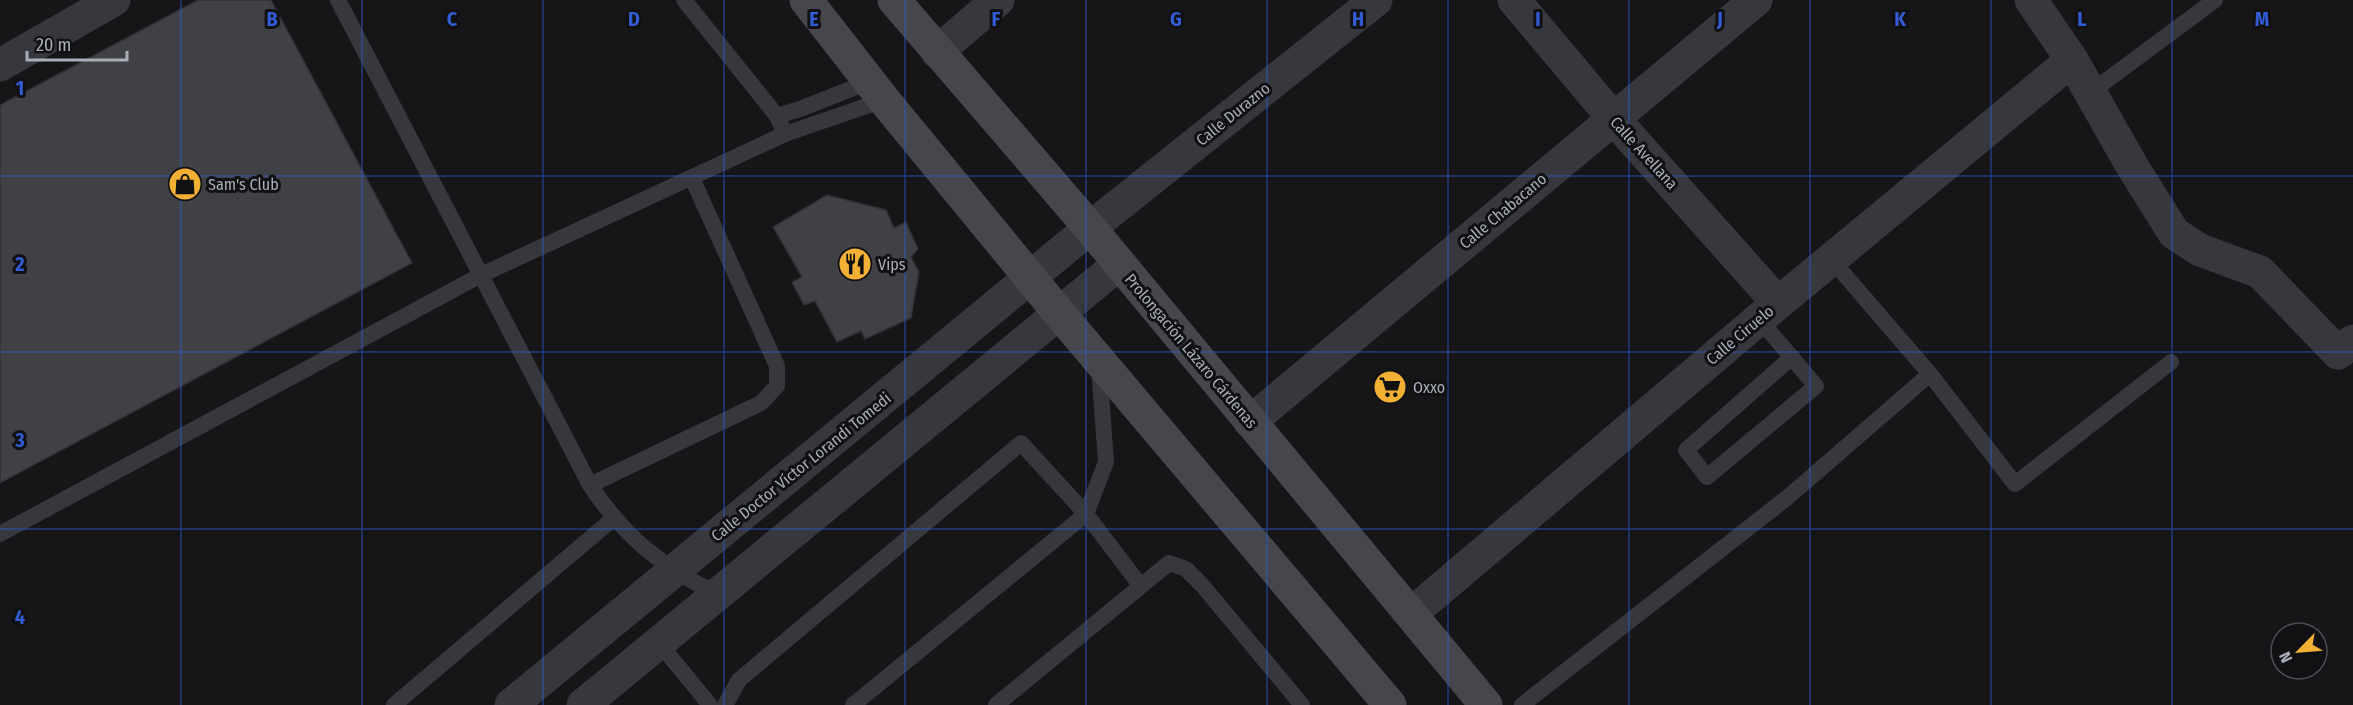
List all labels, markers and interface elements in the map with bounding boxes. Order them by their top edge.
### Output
text: B [266,7,278,31]
text: C [447,7,458,31]
text: D [628,7,640,31]
text: E [809,7,819,31]
text: F [992,7,1001,31]
text: G [1170,7,1182,31]
text: H [1352,7,1364,31]
text: I [1535,7,1541,31]
text: J [1716,7,1723,31]
text: K [1894,7,1906,31]
text: L [2077,7,2087,31]
text: M [2255,7,2269,31]
scale bar [27,24,128,62]
text: 20 m [36,34,71,56]
text: 1 [16,76,24,100]
street label: Calle Durazno [1192,78,1274,150]
street label: Calle Avellana [1606,113,1682,193]
shop icon: Sam's Club [167,166,203,202]
street label: Calle Chabacano [1456,169,1550,253]
place label: Sam's Club [208,175,279,194]
restaurant icon: Vips [837,246,873,282]
text: 2 [14,252,25,276]
place label: Vips [878,255,906,274]
street label: Prolongación Lázaro Cárdenas [1121,270,1261,432]
street label: Calle Ciruelo [1702,301,1778,369]
supermarket icon: Oxxo [1372,369,1408,405]
place label: Oxxo [1413,378,1445,397]
street label: Calle Doctor Víctor Lorandi Tomedi [707,389,895,545]
text: 3 [14,428,25,452]
text: 4 [15,605,25,629]
north arrow [2269,621,2329,681]
text: N [2275,649,2296,665]

